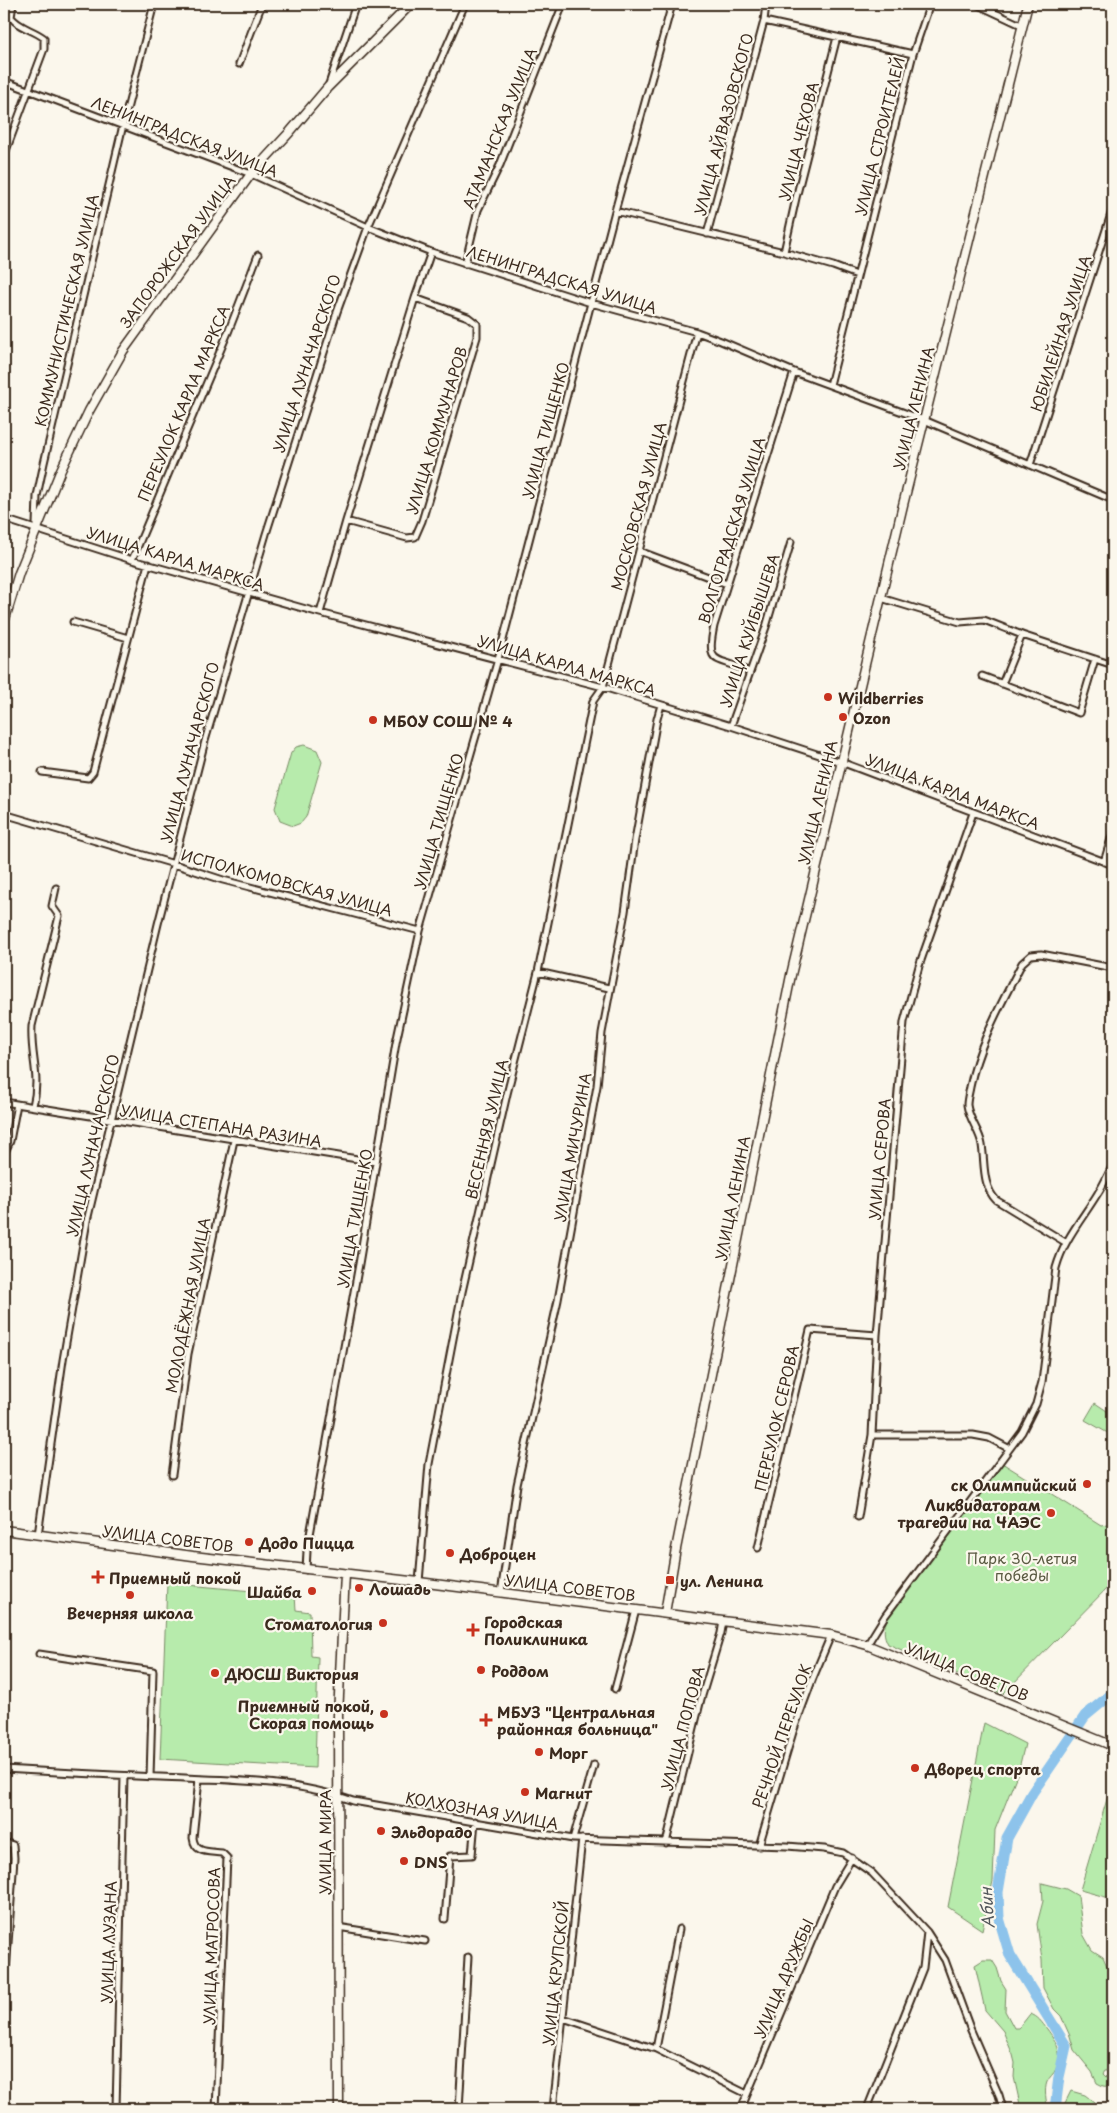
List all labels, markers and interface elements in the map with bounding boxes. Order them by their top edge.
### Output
street label: УЛИЦА АЙВАЗОВСКОГО [688,30,758,218]
street label: АТАМАНСКАЯ УЛИЦА [456,44,542,212]
street label: УЛИЦА СТРОИТЕЛЕЙ [848,54,910,218]
street label: УЛИЦА ЧЕХОВА [772,79,824,203]
street label: ЛЕНИНГРАДСКАЯ УЛИЦА [88,90,282,182]
street label: ЗАПОРОЖСКАЯ УЛИЦА [114,170,240,332]
street label: КОММУНИСТИЧЕСКАЯ УЛИЦА [28,191,104,429]
street label: ЛЕНИНГРАДСКАЯ УЛИЦА [464,239,660,319]
street label: ЮБИЛЕЙНАЯ УЛИЦА [1024,252,1096,414]
street label: УЛИЦА ЛУНАЧАРСКОГО [266,271,346,455]
street label: ПЕРЕУЛОК КАРЛА МАРКСА [131,301,235,505]
street label: УЛИЦА КОММУНАРОВ [400,343,472,517]
street label: УЛИЦА ЛЕНИНА [887,344,939,472]
street label: УЛИЦА ТИЩЕНКО [516,359,574,501]
street label: МОСКОВСКАЯ УЛИЦА [604,419,672,593]
street label: ВОЛГОГРАДСКАЯ УЛИЦА [692,434,770,626]
street label: УЛИЦА КАРЛА МАРКСА [84,520,268,596]
street label: УЛИЦА КУЙБЫШЕВА [713,550,785,710]
street label: УЛИЦА КАРЛА МАРКСА [475,629,659,701]
street label: УЛИЦА ЛУНАЧАРСКОГО [154,659,224,845]
place label: Wildberries [838,686,924,709]
marker: Wildberries [822,691,834,703]
place label: Ozon [853,706,891,729]
place label: МБОУ СОШ № 4 [383,709,513,732]
marker: Ozon [837,711,849,723]
marker: МБОУ СОШ № 4 [367,714,379,726]
street label: УЛИЦА ЛЕНИНА [792,738,842,866]
street label: УЛИЦА КАРЛА МАРКСА [863,747,1043,835]
street label: УЛИЦА ТИЩЕНКО [408,750,468,892]
street label: ИСПОЛКОМОВСКАЯ УЛИЦА [179,843,395,921]
street label: УЛИЦА ЛУНАЧАРСКОГО [60,1052,124,1238]
street label: ВЕСЕННЯЯ УЛИЦА [459,1057,513,1201]
street label: УЛИЦА МИЧУРИНА [548,1071,596,1223]
street label: УЛИЦА СЕРОВА [862,1097,896,1221]
street label: УЛИЦА СТЕПАНА РАЗИНА [118,1098,324,1152]
street label: УЛИЦА ЛЕНИНА [709,1134,755,1262]
street label: УЛИЦА ТИЩЕНКО [330,1147,378,1289]
street label: МОЛОДЁЖНАЯ УЛИЦА [159,1215,215,1395]
street label: ПЕРЕУЛОК СЕРОВА [748,1343,804,1493]
place label: ск Олимпийский [951,1473,1077,1496]
marker: ск Олимпийский [1081,1478,1093,1490]
place label: Ликвидаторам трагедии на ЧАЭС [897,1493,1041,1533]
marker: Ликвидаторам трагедии на ЧАЭС [1045,1507,1057,1519]
street label: УЛИЦА СОВЕТОВ [101,1519,235,1557]
place label: Додо Пицца [258,1531,355,1554]
marker: Додо Пицца [243,1536,255,1548]
place label: Доброцен [459,1542,536,1565]
park label: Парк 30-летия победы [967,1546,1077,1586]
marker: Доброцен [444,1547,456,1559]
place label: Приемный покой [109,1566,242,1589]
street label: УЛИЦА СОВЕТОВ [503,1568,637,1606]
place label: ул. Ленина [680,1569,764,1592]
marker: Приемный покой [91,1570,105,1584]
marker: ул. Ленина [664,1574,676,1586]
place label: Лошадь [369,1577,431,1600]
place label: Шайба [247,1580,302,1603]
marker: Лошадь [353,1582,365,1594]
marker: Шайба [306,1585,318,1597]
marker: Вечерняя школа [124,1589,136,1601]
place label: Вечерняя школа [67,1601,193,1624]
place label: Городская Поликлиника [484,1610,589,1650]
place label: Стоматология [264,1612,373,1635]
marker: Стоматология [377,1617,389,1629]
marker: Городская Поликлиника [466,1623,480,1637]
street label: УЛИЦА СОВЕТОВ [902,1636,1032,1706]
place label: Роддом [491,1659,549,1682]
street label: РЕЧНОЙ ПЕРЕУЛОК [746,1660,817,1811]
place label: ДЮСШ Виктория [224,1662,359,1685]
street label: УЛИЦА ПОПОВА [654,1663,710,1793]
marker: Роддом [475,1664,487,1676]
marker: ДЮСШ Виктория [209,1667,221,1679]
place label: Приемный покой, Скорая помощь [238,1694,374,1734]
place label: МБУЗ "Центральная районная больница" [497,1700,658,1740]
marker: Приемный покой, Скорая помощь [378,1708,390,1720]
marker: МБУЗ "Центральная районная больница" [479,1713,493,1727]
place label: Морг [549,1741,589,1764]
marker: Морг [533,1746,545,1758]
place label: Дворец спорта [924,1757,1041,1780]
marker: Дворец спорта [909,1762,921,1774]
place label: Магнит [535,1781,593,1804]
street label: КОЛХОЗНАЯ УЛИЦА [404,1785,560,1835]
marker: Магнит [519,1786,531,1798]
street label: УЛИЦА МИРА [313,1789,336,1895]
place label: Эльдорадо [391,1820,473,1843]
marker: Эльдорадо [375,1825,387,1837]
place label: DNS [414,1850,448,1873]
marker: DNS [398,1855,410,1867]
street label: УЛИЦА МАТРОСОВА [197,1867,225,2025]
street label: УЛИЦА ЛУЗАНА [94,1880,122,2004]
water label: Абин [973,1885,999,1929]
street label: УЛИЦА КРУПСКОЙ [536,1899,574,2047]
street label: УЛИЦА ДРУЖБЫ [747,1915,819,2041]

